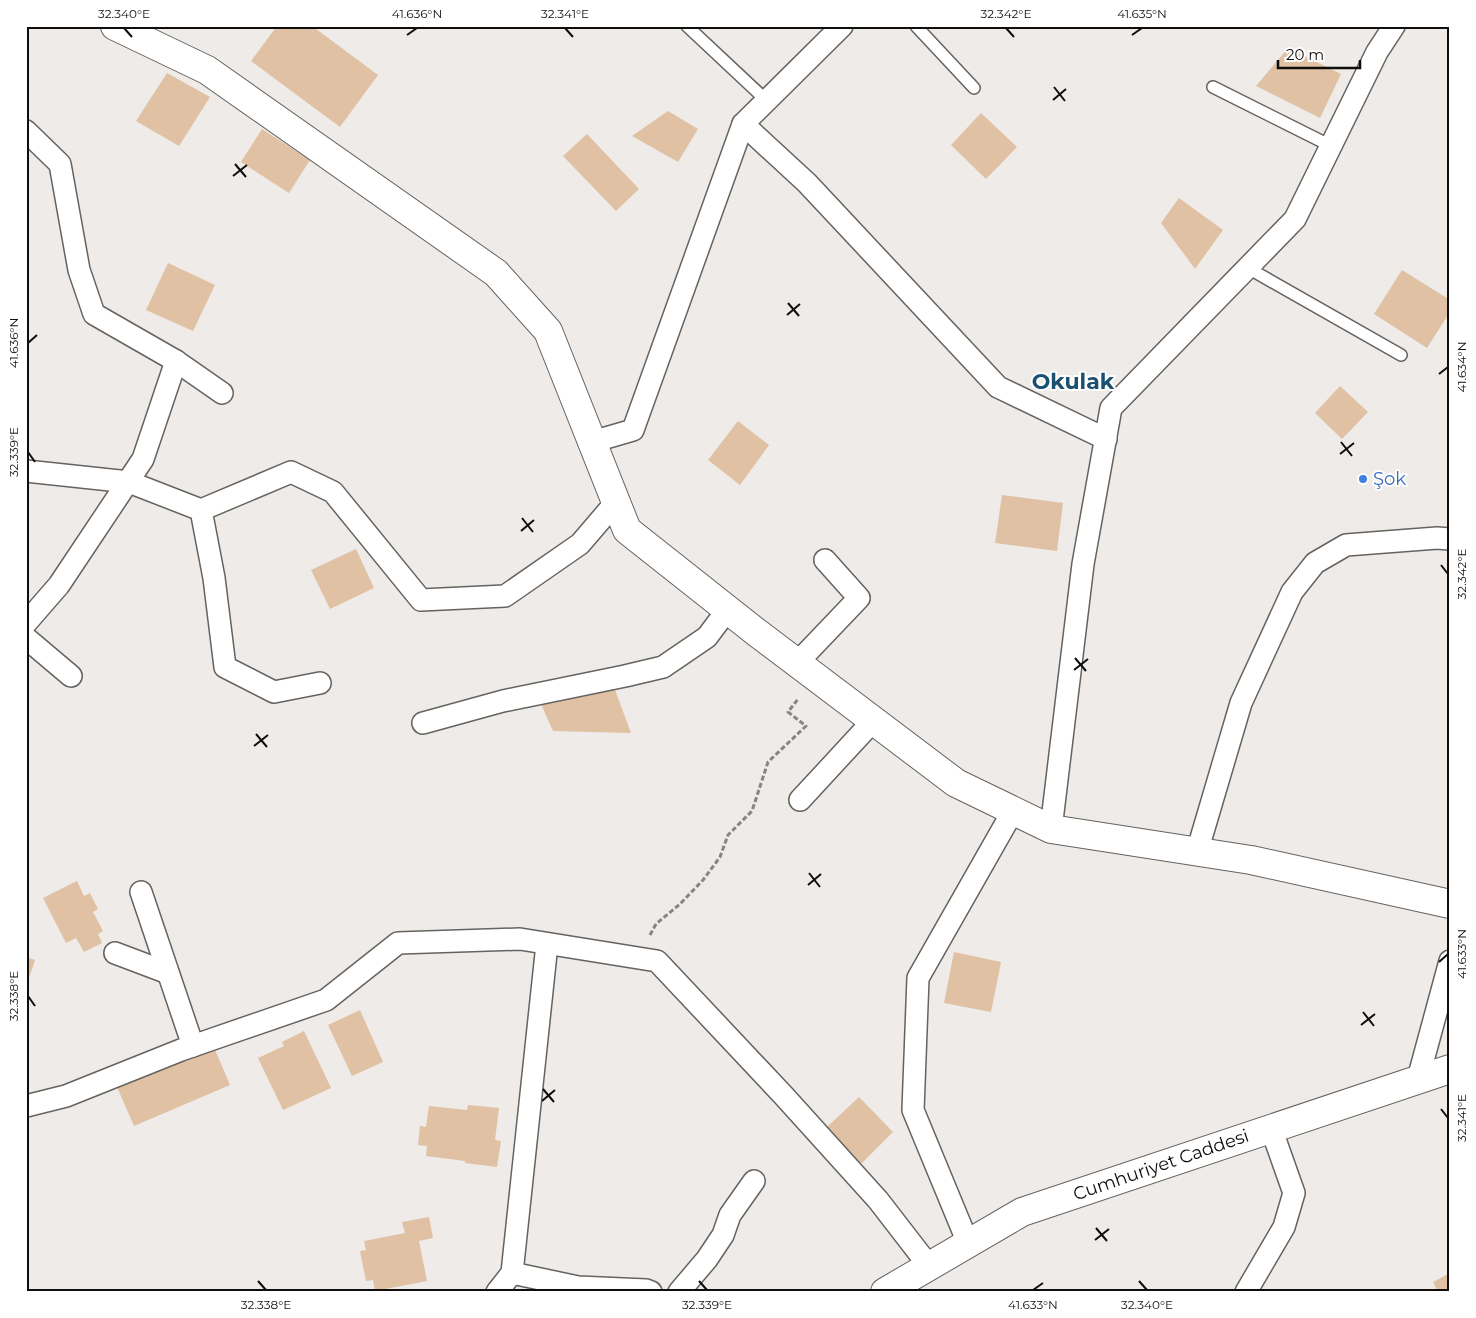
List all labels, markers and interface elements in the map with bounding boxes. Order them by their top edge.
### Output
text: 32.340°E [98,6,150,21]
text: 41.636°N [392,6,442,21]
text: 32.341°E [541,6,589,21]
text: 32.342°E [981,6,1031,21]
text: 41.635°N [1117,6,1167,21]
scale bar [1278,38,1361,70]
text: 20 m [1286,45,1324,64]
text: 41.636°N [6,318,21,368]
text: 41.634°N [1454,342,1469,392]
district label: Okulak [1032,368,1115,395]
text: 32.339°E [6,427,21,477]
place label: Şok [1373,468,1406,490]
marker: Şok [1357,473,1369,485]
text: 32.342°E [1454,549,1469,599]
text: 41.633°N [1454,929,1469,979]
text: 32.338°E [6,971,21,1021]
text: 32.341°E [1454,1094,1469,1142]
street label: Cumhuriyet Caddesi [1070,1125,1252,1205]
text: 32.338°E [241,1297,291,1312]
text: 32.339°E [682,1297,732,1312]
text: 41.633°N [1008,1297,1058,1312]
text: 32.340°E [1121,1297,1173,1312]

